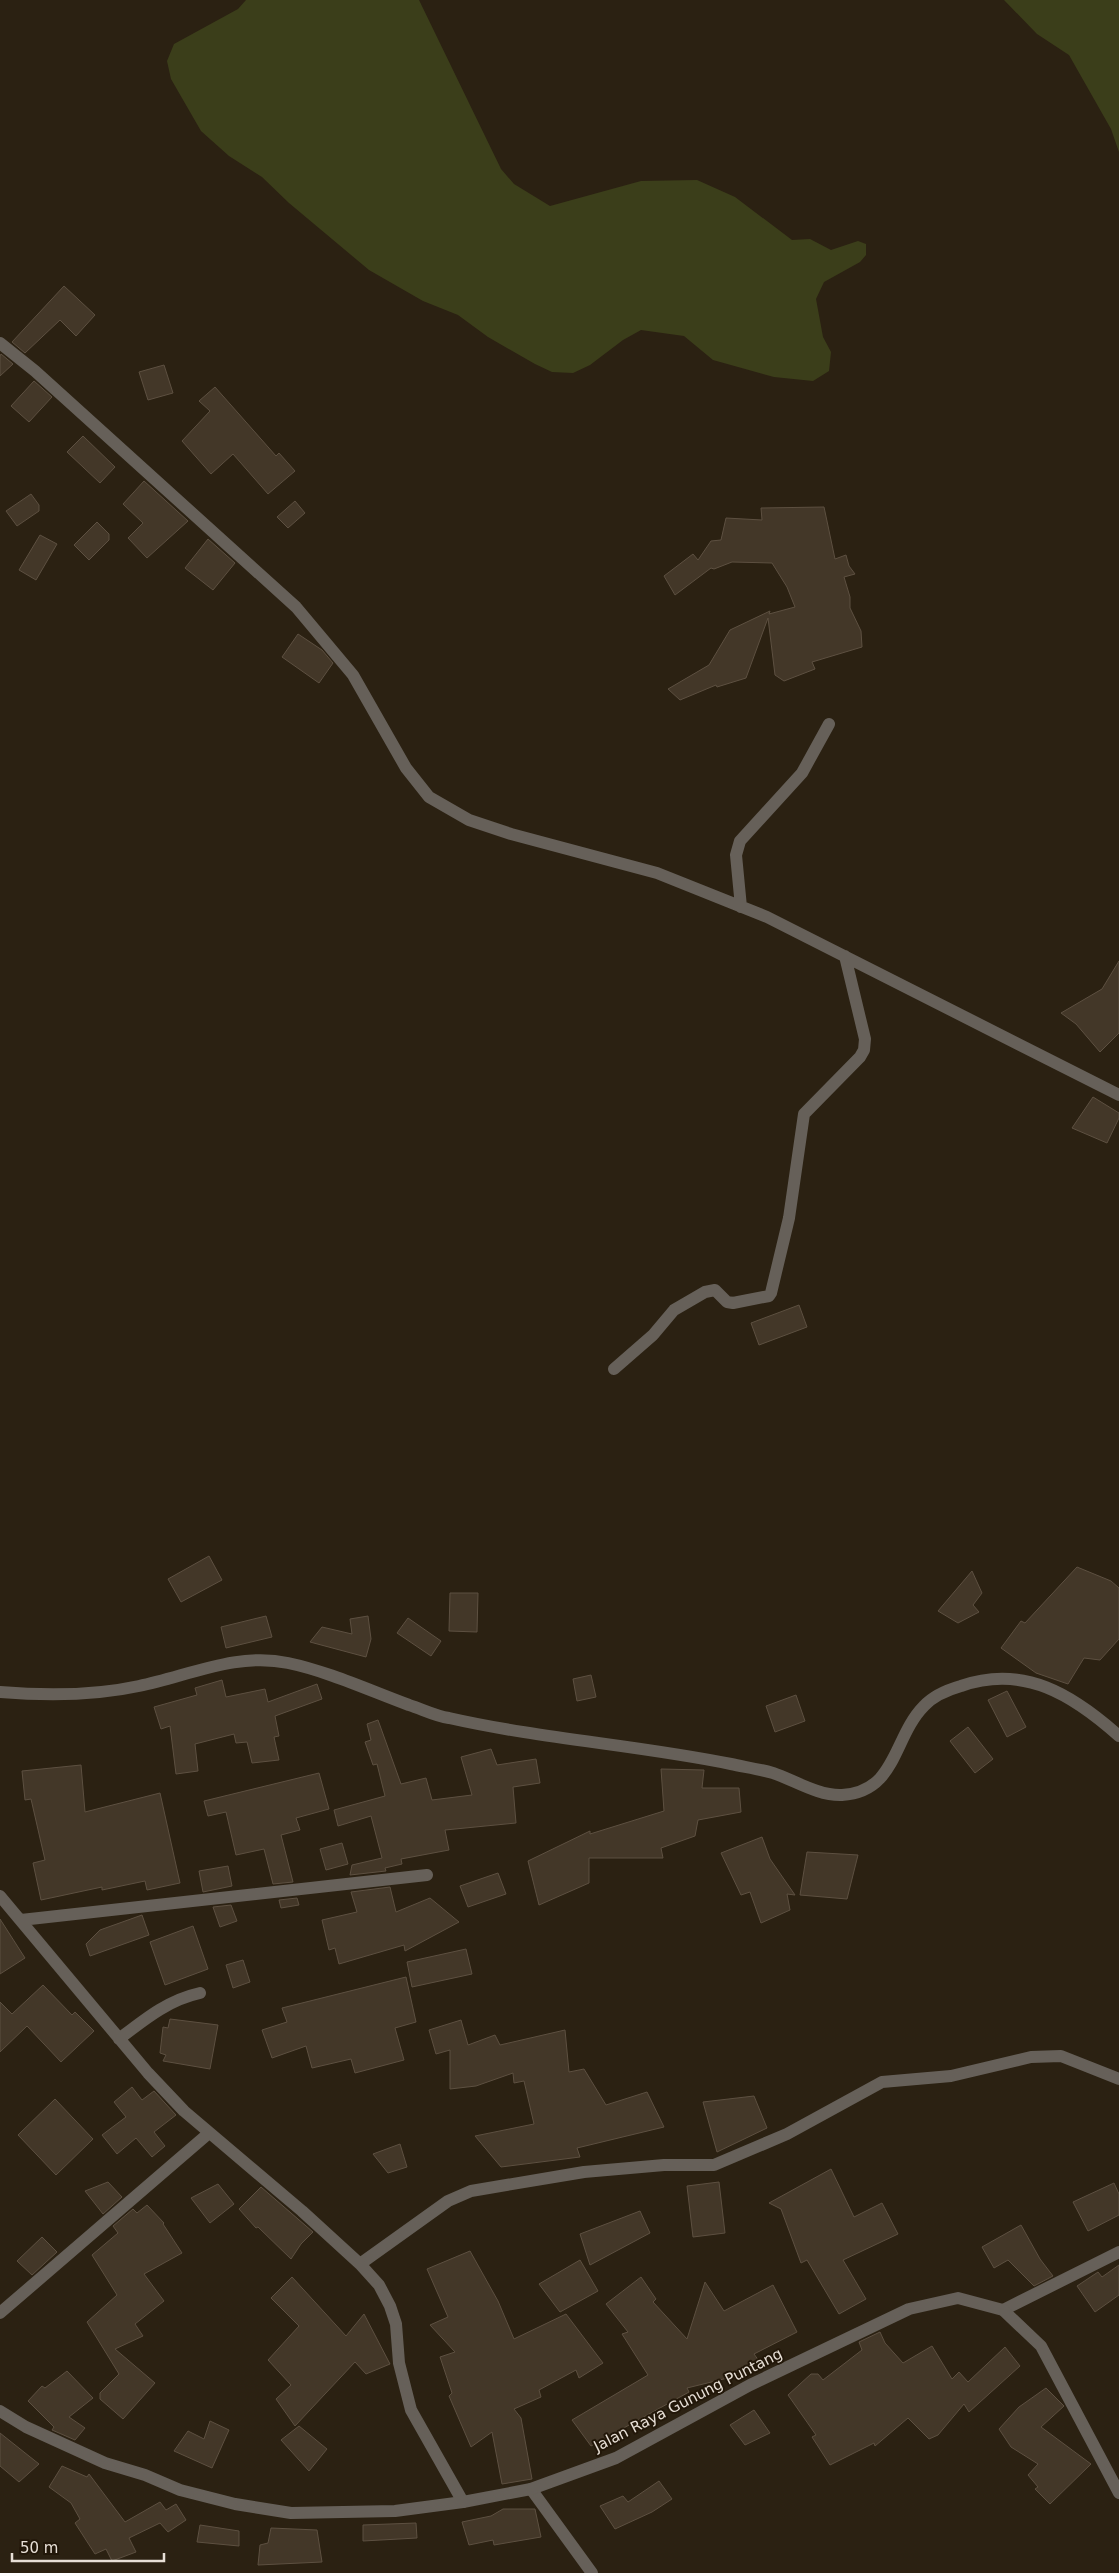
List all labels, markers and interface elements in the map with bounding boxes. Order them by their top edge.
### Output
street label: Jalan Raya Gunung Puntang [590,2344,785,2456]
scale bar [12,2530,165,2562]
text: 50 m [20,2539,58,2557]

